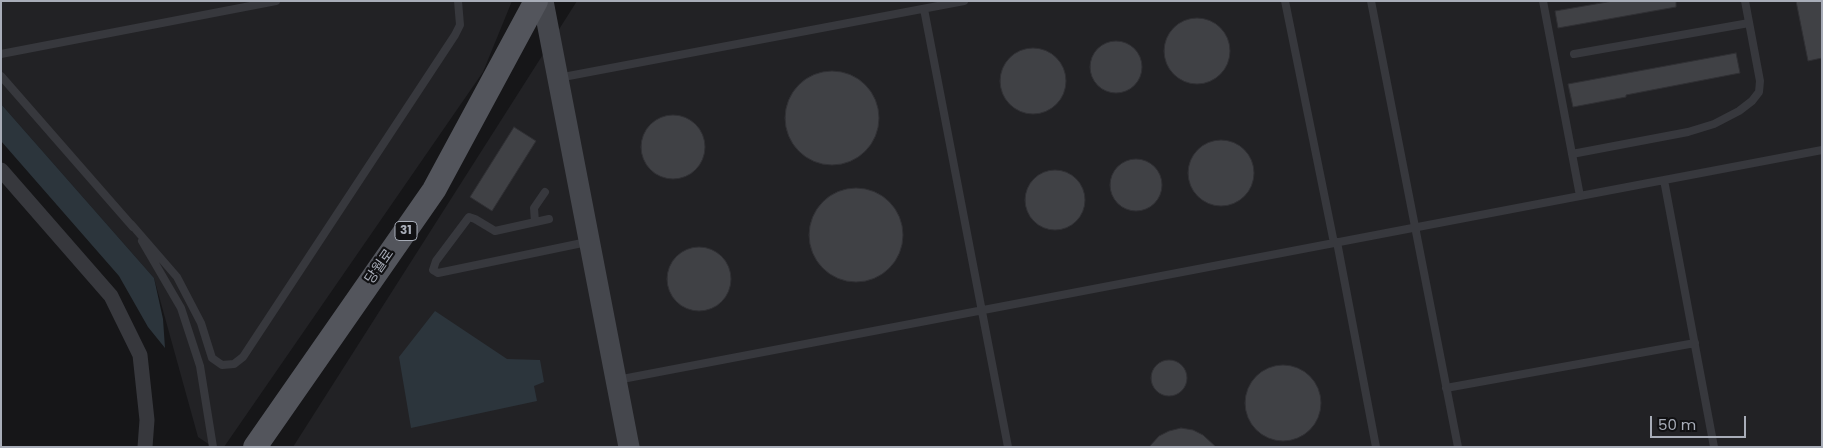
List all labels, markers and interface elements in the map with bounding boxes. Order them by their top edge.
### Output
road number: 31 [395,222,417,240]
street label: 당월로 [362,246,398,288]
scale bar [1653,406,1749,438]
text: 50 m [1658,414,1696,435]

